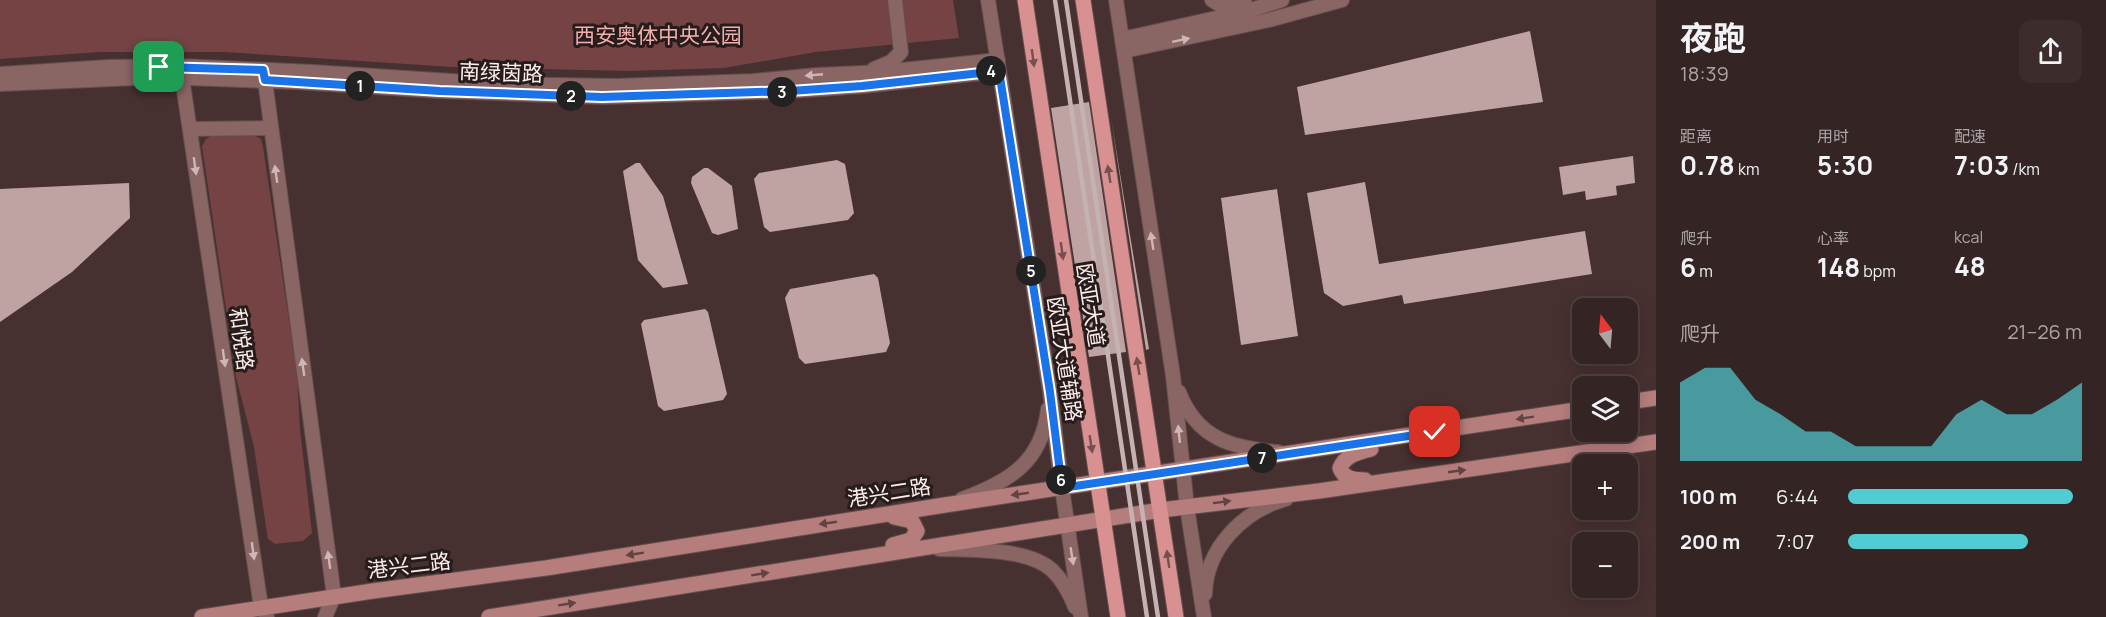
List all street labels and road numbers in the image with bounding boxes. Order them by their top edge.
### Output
street label: 南绿茵路 [459,57,543,87]
street label: 欧亚大道 [1071,261,1111,349]
street label: 欧亚大道辅路 [1041,295,1089,423]
street label: 和悦路 [224,306,260,372]
street label: 港兴二路 [845,472,933,512]
street label: 港兴二路 [366,546,452,584]

